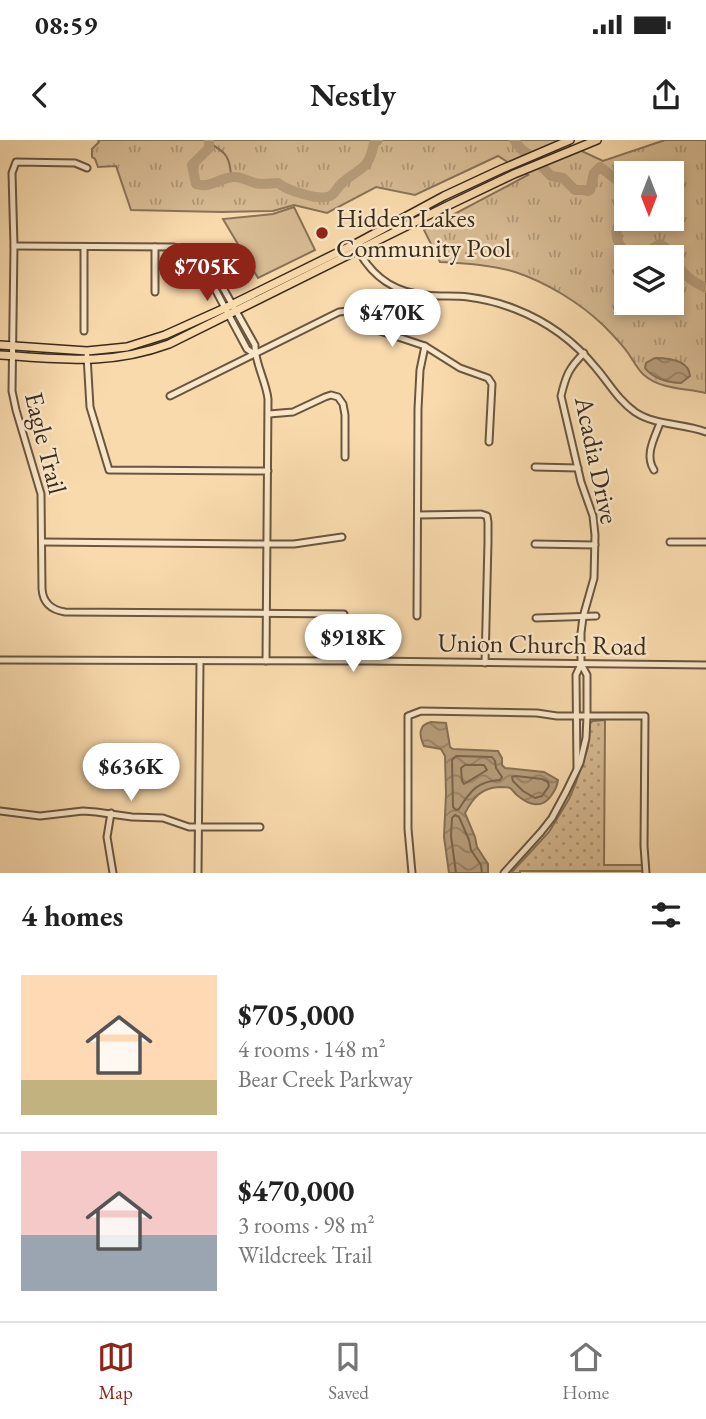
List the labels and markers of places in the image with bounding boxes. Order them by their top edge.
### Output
place label: Hidden Lakes Community Pool [336,201,511,265]
marker: Hidden Lakes Community Pool [314,225,330,241]
pin: $705K [158,244,256,303]
pin: $470K [343,290,441,349]
pin: $918K [304,615,402,674]
pin: $636K [82,744,180,803]

